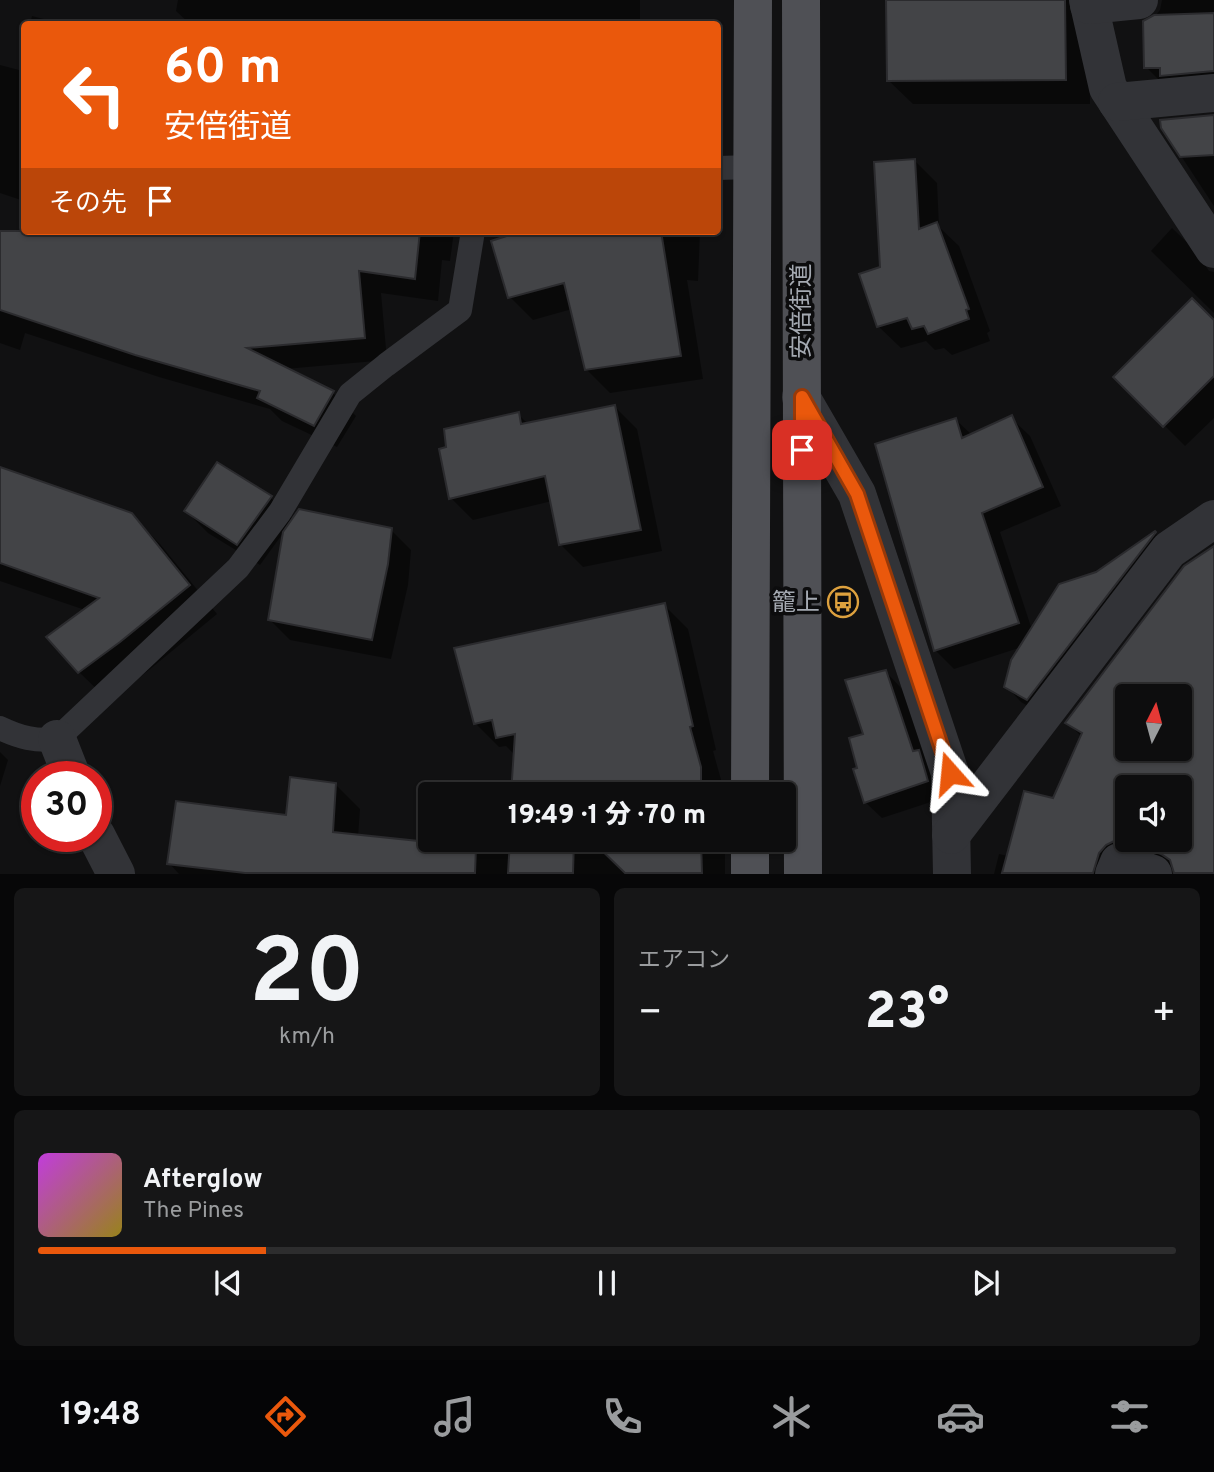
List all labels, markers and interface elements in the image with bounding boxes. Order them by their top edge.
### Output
text: 60 m [164,39,282,101]
icon: left [49,49,140,140]
text: 安倍街道 [164,109,292,149]
icon: arrive [141,182,179,220]
text: その先 [49,188,127,221]
street label: 安倍街道 [788,263,818,359]
pin [772,420,832,480]
icon: arrive [783,431,821,469]
bus stop icon: 籠上 [826,585,860,619]
place label: 籠上 [772,589,820,619]
north arrow [1115,684,1192,761]
map controls [1115,684,1192,852]
position arrow [913,736,987,810]
speed limit sign: 30 [21,761,112,852]
button: sound [1115,775,1192,852]
text: 19:49 · 1 分 · 70 m [508,800,706,833]
text: 20 [249,920,365,1035]
text: エアコン [638,947,730,976]
text: 23° [865,981,949,1047]
text: − [638,990,663,1039]
text: + [1151,990,1176,1039]
text: km/h [279,1023,335,1052]
text: Afterglow [143,1164,263,1197]
text: The Pines [143,1197,244,1226]
icon: previous [209,1264,247,1302]
icon: pause [588,1264,626,1302]
icon: next [967,1264,1005,1302]
icon: directions [261,1392,310,1441]
icon: music [430,1392,479,1441]
icon: phone [598,1392,647,1441]
icon: climate [767,1392,816,1441]
icon: car [936,1392,985,1441]
icon: filters [1105,1392,1154,1441]
text: 19:48 [60,1396,141,1436]

